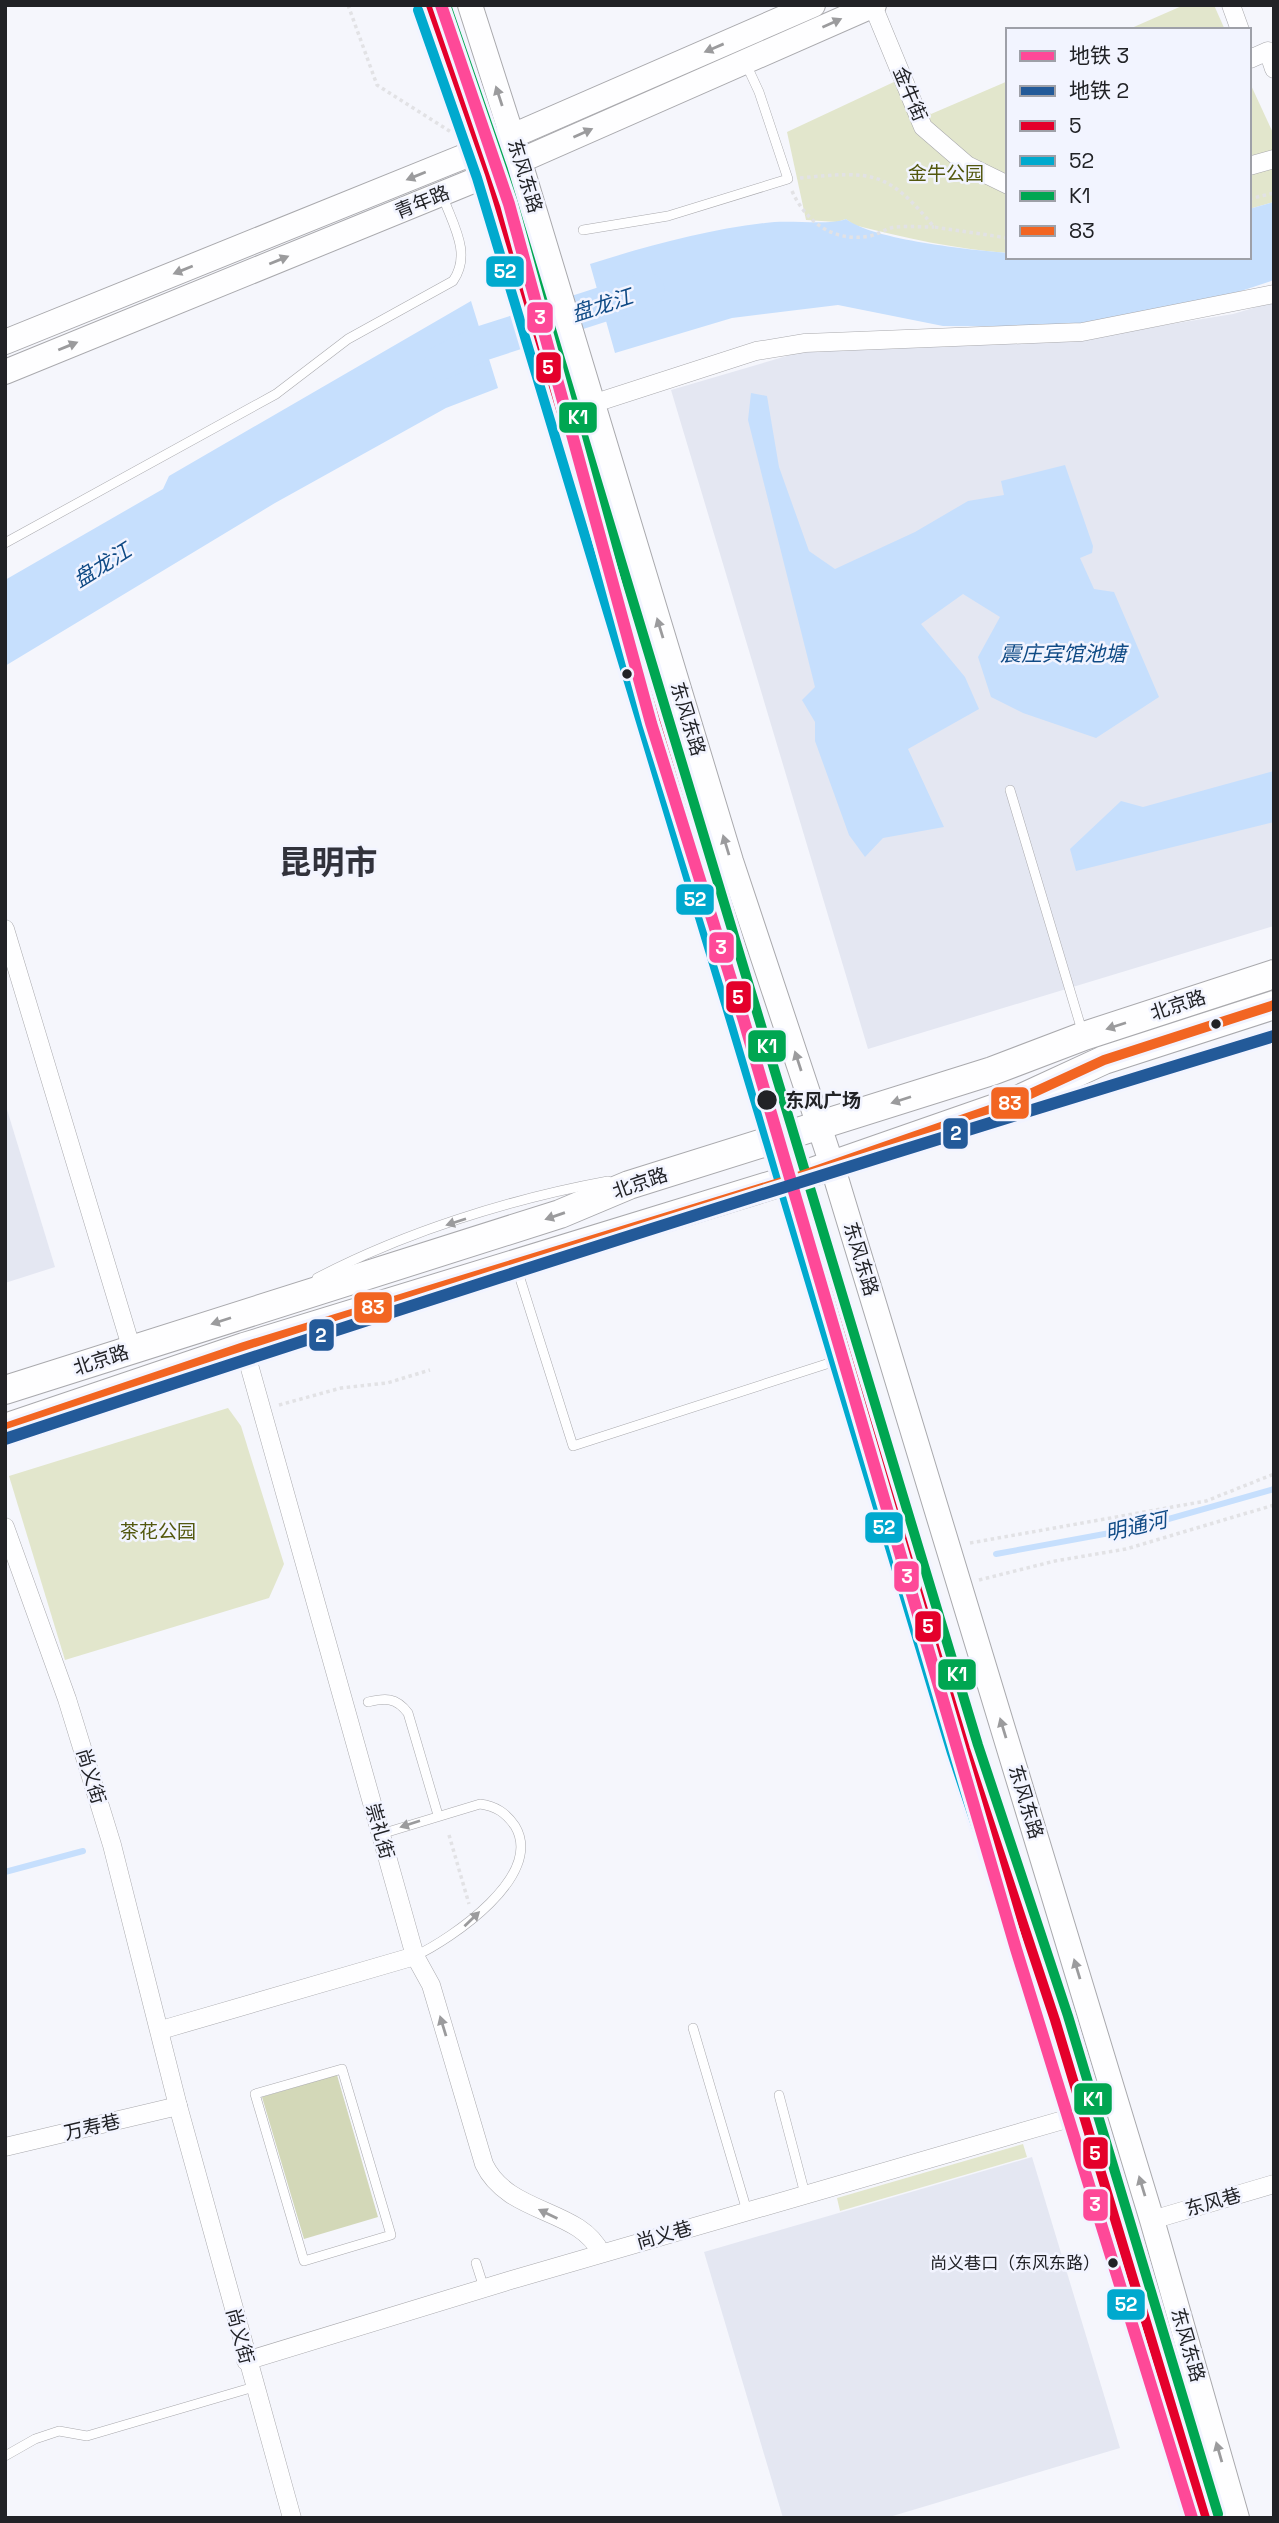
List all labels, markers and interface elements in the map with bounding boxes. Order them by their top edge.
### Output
one-way arrow [822,18,843,29]
legend [1006,28,1251,259]
one-way arrow [704,42,724,54]
text: 地铁 3 [1069,42,1129,69]
street label: 金牛街 [887,63,933,125]
text: 地铁 2 [1069,77,1129,104]
one-way arrow [494,85,504,106]
text: 5 [1069,112,1082,139]
one-way arrow [572,127,593,138]
street label: 东风东路 [502,136,548,216]
text: 52 [1069,147,1094,174]
park label: 金牛公园 [908,161,984,186]
one-way arrow [406,170,427,181]
street label: 青年路 [391,180,453,224]
text: K1 [1069,182,1091,209]
text: 83 [1069,217,1095,244]
one-way arrow [269,255,290,266]
line badge: 52 [485,255,525,288]
text: 52 [494,259,516,284]
one-way arrow [172,265,193,276]
water label: 盘龙江 [568,282,638,328]
line badge: 3 [526,301,554,334]
text: 3 [534,305,546,330]
one-way arrow [58,341,79,352]
line badge: 5 [535,351,562,384]
text: 5 [542,355,554,380]
line badge: K1 [558,401,598,434]
text: K1 [568,405,588,430]
water label: 盘龙江 [68,536,138,593]
one-way arrow [655,617,665,638]
water label: 震庄宾馆池塘 [1000,640,1129,667]
unlabelled marker [620,667,634,681]
street label: 东风东路 [665,679,711,759]
one-way arrow [720,835,731,856]
district label: 昆明市 [279,842,378,884]
line badge: 52 [675,883,715,916]
text: 52 [684,887,706,912]
line badge: 3 [708,931,735,964]
text: 3 [715,935,727,960]
line badge: 5 [725,980,752,1014]
street label: 北京路 [1147,984,1209,1026]
text: 5 [732,985,744,1010]
unlabelled marker [1209,1017,1223,1031]
one-way arrow [1105,1021,1126,1031]
line badge: K1 [747,1029,787,1063]
text: K1 [757,1034,777,1059]
one-way arrow [792,1051,803,1072]
line badge: 83 [990,1086,1030,1120]
marker: 东风广场 [755,1088,779,1112]
place label: 东风广场 [785,1088,861,1113]
text: 83 [999,1091,1021,1116]
one-way arrow [890,1095,911,1106]
line badge: 2 [942,1117,969,1150]
text: 2 [950,1121,962,1146]
street label: 北京路 [609,1162,671,1204]
one-way arrow [544,1211,565,1221]
one-way arrow [446,1218,467,1228]
street label: 东风东路 [838,1219,884,1299]
line badge: 83 [353,1291,393,1324]
text: 83 [362,1295,384,1320]
one-way arrow [210,1317,231,1327]
line badge: 2 [308,1318,335,1352]
text: 2 [315,1323,327,1348]
street label: 北京路 [70,1339,132,1381]
water label: 明通河 [1102,1505,1174,1546]
line badge: 52 [864,1511,904,1544]
text: 52 [873,1515,895,1540]
park label: 茶花公园 [120,1519,196,1544]
line badge: 3 [893,1560,920,1593]
text: 3 [901,1564,913,1589]
line badge: 5 [914,1610,942,1643]
text: 5 [922,1614,934,1639]
line badge: K1 [937,1658,977,1691]
text: K1 [947,1662,967,1687]
one-way arrow [998,1717,1008,1738]
street label: 尚义街 [71,1745,111,1807]
street label: 东风东路 [1003,1762,1049,1842]
street label: 崇礼街 [360,1800,400,1862]
one-way arrow [400,1820,421,1830]
one-way arrow [463,1912,480,1928]
one-way arrow [1071,1958,1081,1979]
one-way arrow [438,2016,448,2037]
line badge: K1 [1073,2082,1113,2116]
text: K1 [1083,2087,1103,2112]
street label: 万寿巷 [61,2108,123,2146]
line badge: 5 [1082,2136,1109,2170]
text: 5 [1089,2141,1101,2166]
one-way arrow [1136,2176,1147,2197]
street label: 东风巷 [1182,2182,1244,2222]
line badge: 3 [1082,2188,1109,2222]
text: 3 [1089,2192,1101,2217]
one-way arrow [538,2209,558,2220]
street label: 尚义巷 [633,2215,695,2255]
place label: 尚义巷口（东风东路） [930,2252,1100,2274]
marker: 尚义巷口（东风东路） [1106,2256,1120,2270]
line badge: 52 [1106,2288,1146,2321]
text: 52 [1115,2292,1137,2317]
street label: 尚义街 [221,2305,259,2367]
street label: 东风东路 [1166,2305,1210,2385]
one-way arrow [1213,2441,1223,2462]

